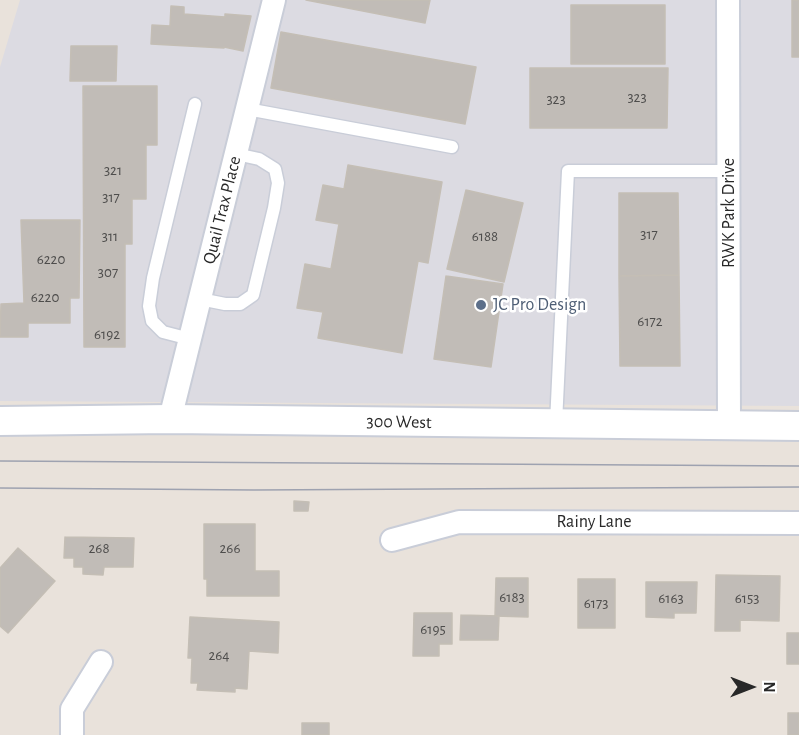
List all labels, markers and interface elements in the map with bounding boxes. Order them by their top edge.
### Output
house number: 323 [627,88,647,106]
house number: 323 [546,90,566,108]
street label: Quail Trax Place [198,154,246,266]
street label: RWK Park Drive [718,158,740,268]
house number: 321 [104,161,122,179]
house number: 317 [102,188,120,206]
house number: 317 [640,225,658,243]
house number: 311 [102,227,118,245]
house number: 6188 [472,227,498,245]
house number: 6220 [37,250,65,268]
house number: 307 [98,263,118,281]
house number: 6220 [31,288,59,306]
place label: JC Pro Design [493,294,586,316]
marker: JC Pro Design [474,298,488,312]
house number: 6172 [637,312,663,330]
house number: 6192 [94,325,120,343]
street label: 300 West [366,411,432,433]
street label: Rainy Lane [556,511,632,533]
house number: 268 [89,539,109,557]
house number: 266 [220,539,240,557]
house number: 6183 [499,588,525,606]
house number: 6163 [658,589,684,607]
house number: 6153 [735,589,759,607]
house number: 6173 [584,594,608,612]
house number: 6195 [420,620,446,638]
house number: 264 [208,646,230,664]
north arrow [721,657,781,717]
text: N [761,681,777,693]

